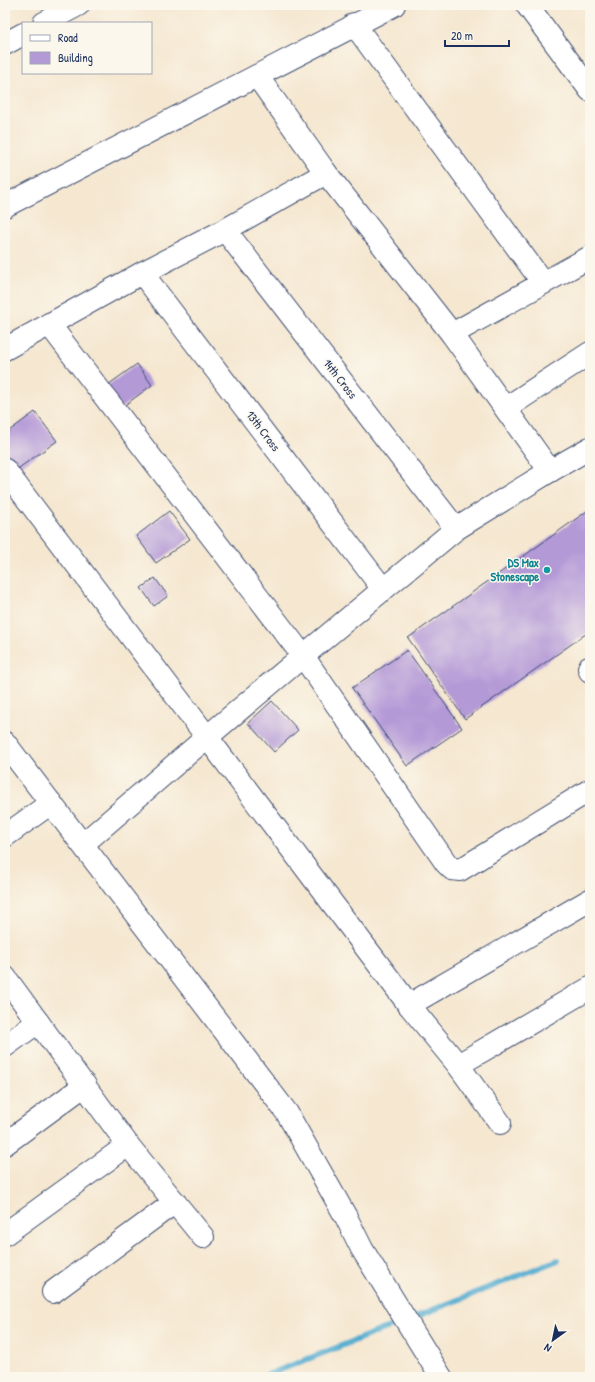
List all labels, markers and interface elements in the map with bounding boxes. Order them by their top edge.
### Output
legend [22,22,152,74]
scale bar [445,22,509,48]
text: 20 m [451,27,473,44]
text: Road [58,29,78,46]
text: Building [58,49,93,66]
street label: 14th Cross [320,355,362,402]
street label: 13th Cross [242,407,285,455]
place label: DS Max Stonescape [490,554,540,586]
marker: DS Max Stonescape [542,565,552,575]
north arrow [533,1320,573,1360]
text: N [541,1341,554,1356]

